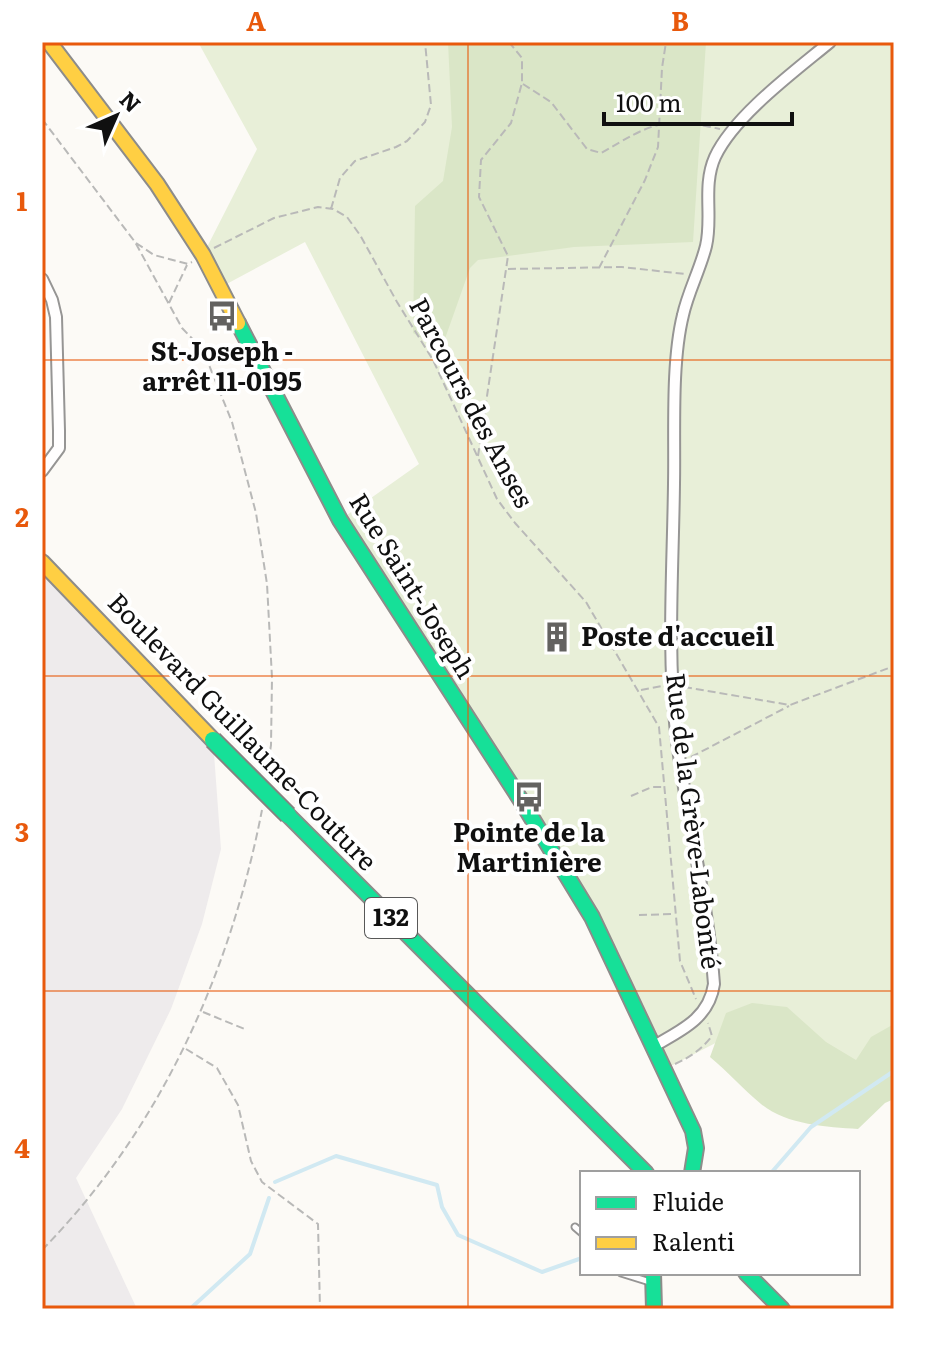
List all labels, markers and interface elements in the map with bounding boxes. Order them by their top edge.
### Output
text: A [246,0,266,39]
text: B [671,0,689,39]
north arrow [76,76,156,156]
scale bar [604,76,792,126]
text: N [113,83,149,119]
text: 100 m [616,84,682,119]
text: 1 [17,180,28,219]
street label: Parcours des Anses [401,290,545,514]
bus stop icon: St-Joseph - arrêt 11-0195 [205,299,239,333]
place label: St-Joseph - arrêt 11-0195 [142,330,302,399]
street label: Rue Saint-Joseph [341,484,487,685]
text: 2 [15,496,29,535]
street label: Boulevard Guillaume-Couture [100,582,387,878]
place label: Poste d'accueil [581,615,774,654]
building icon: Poste d'accueil [540,620,574,654]
street label: Rue de la Grève-Labonté [658,670,733,971]
bus stop icon: Pointe de la Martinière [512,780,546,814]
text: 3 [15,811,29,850]
place label: Pointe de la Martinière [453,811,605,880]
road number: 132 [365,898,417,938]
text: 4 [14,1127,30,1166]
legend [580,1171,860,1275]
text: Fluide [652,1183,724,1218]
text: Ralenti [652,1223,735,1258]

